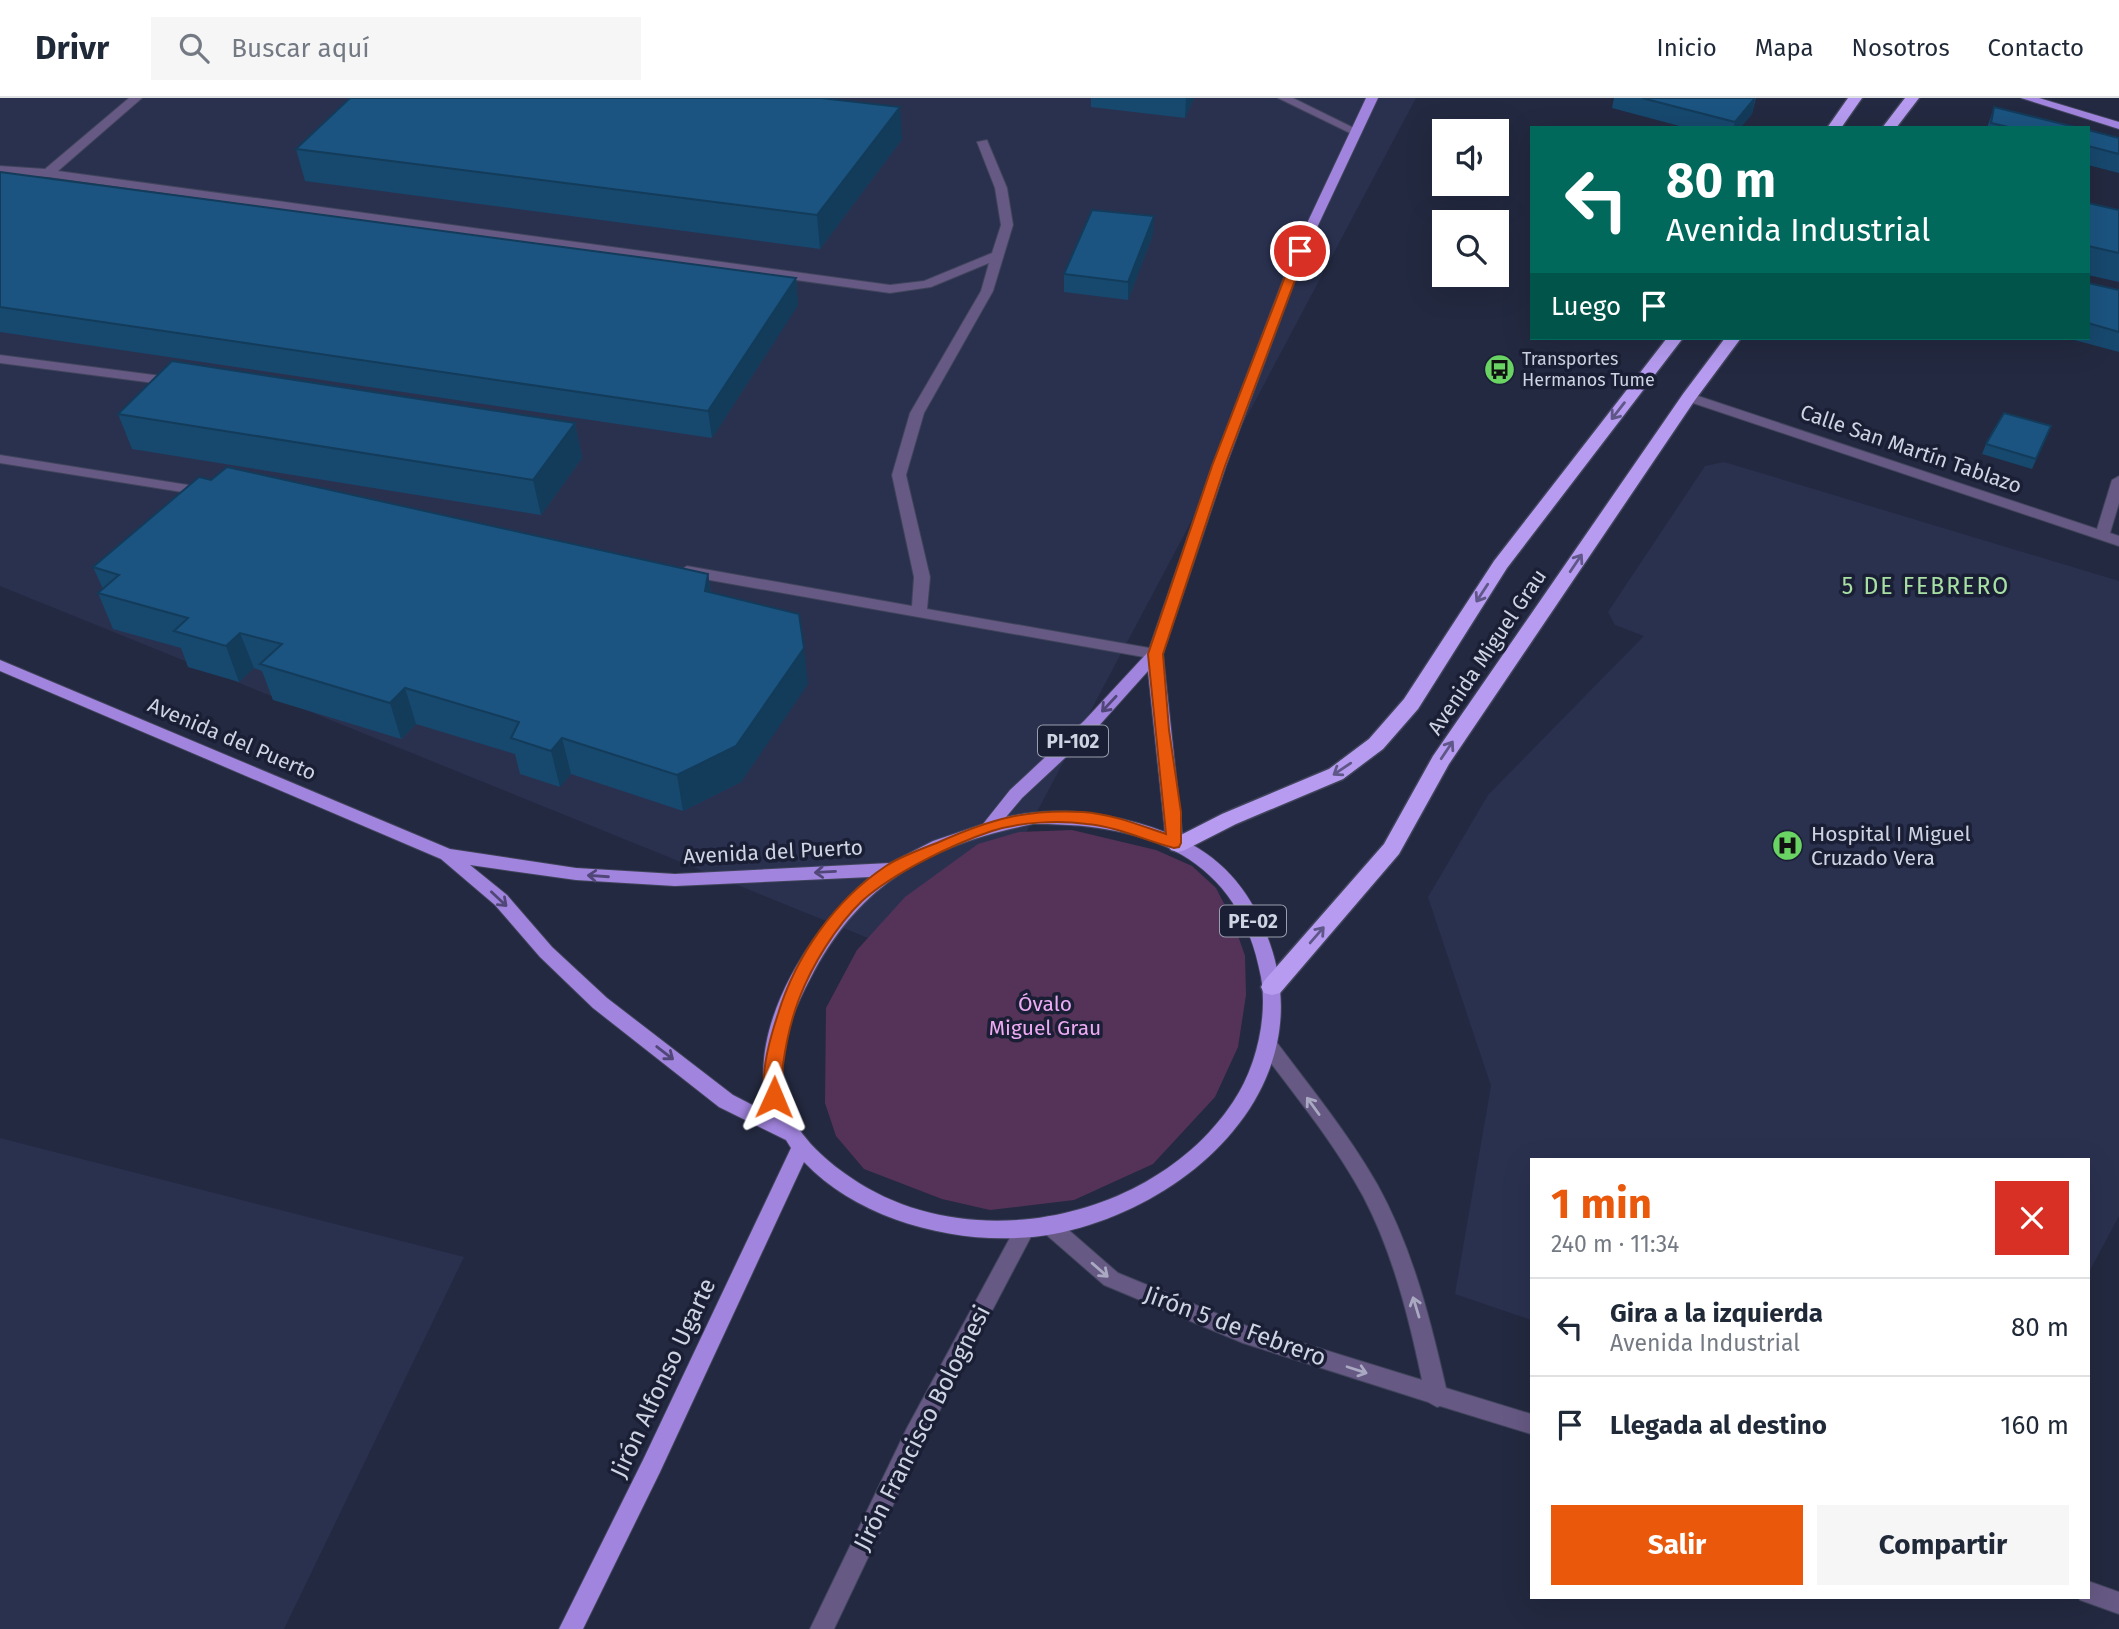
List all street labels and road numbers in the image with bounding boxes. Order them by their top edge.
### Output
street label: Calle San Martín Tablazo [1797,399,2025,499]
street label: Avenida Miguel Grau [1422,564,1552,740]
street label: Avenida del Puerto [144,692,320,786]
road number: PI-102 [1038,726,1108,756]
street label: Avenida del Puerto [682,834,864,870]
road number: PE-02 [1220,906,1286,936]
street label: Jirón Alfonso Ugarte [604,1274,722,1482]
street label: Jirón 5 de Febrero [1140,1280,1330,1372]
street label: Jirón Francisco Bolognesi [848,1301,996,1555]

